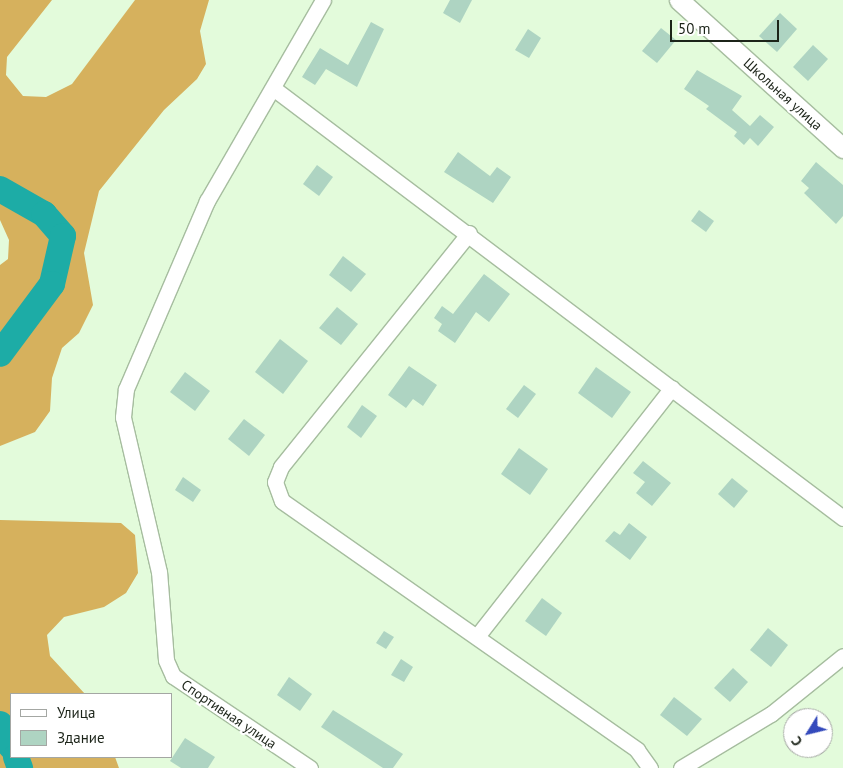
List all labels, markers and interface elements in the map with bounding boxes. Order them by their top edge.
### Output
scale bar [673,10,782,42]
text: 50 m [678,19,711,38]
street label: Школьная улица [740,54,826,134]
street label: Спортивная улица [178,676,280,752]
legend [10,693,172,758]
text: Улица [57,703,95,722]
north arrow [783,708,833,758]
text: Здание [57,728,105,747]
text: С [787,733,806,750]

